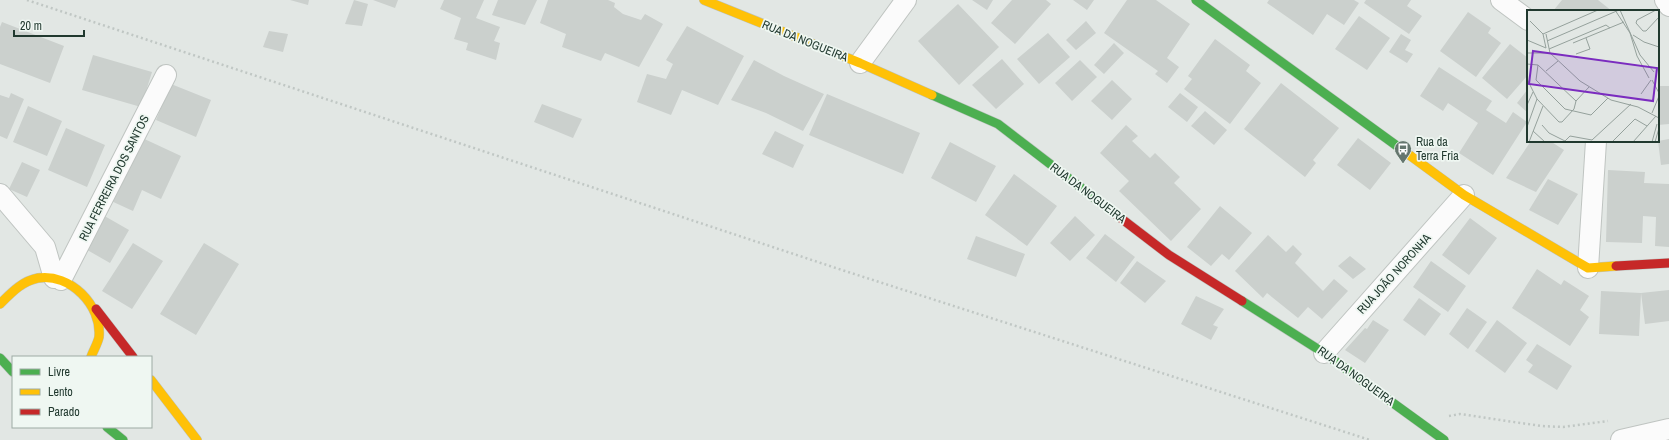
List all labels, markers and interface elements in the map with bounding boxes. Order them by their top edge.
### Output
inset map [1527,10,1659,142]
scale bar [14,12,84,38]
street label: RUA DA NOGUEIRA [760,16,851,66]
text: 20 m [20,18,42,34]
street label: RUA FERREIRA DOS SANTOS [75,112,153,244]
place label: Rua da Terra Fria [1416,134,1459,164]
bus stop icon: Rua da Terra Fria [1393,139,1413,164]
street label: RUA DA NOGUEIRA [1047,159,1130,227]
street label: RUA JOÃO NORONHA [1354,230,1435,318]
street label: RUA DA NOGUEIRA [1314,343,1398,410]
legend [12,356,152,428]
text: Livre [48,364,70,380]
text: Lento [48,384,73,400]
text: Parado [48,404,80,420]

